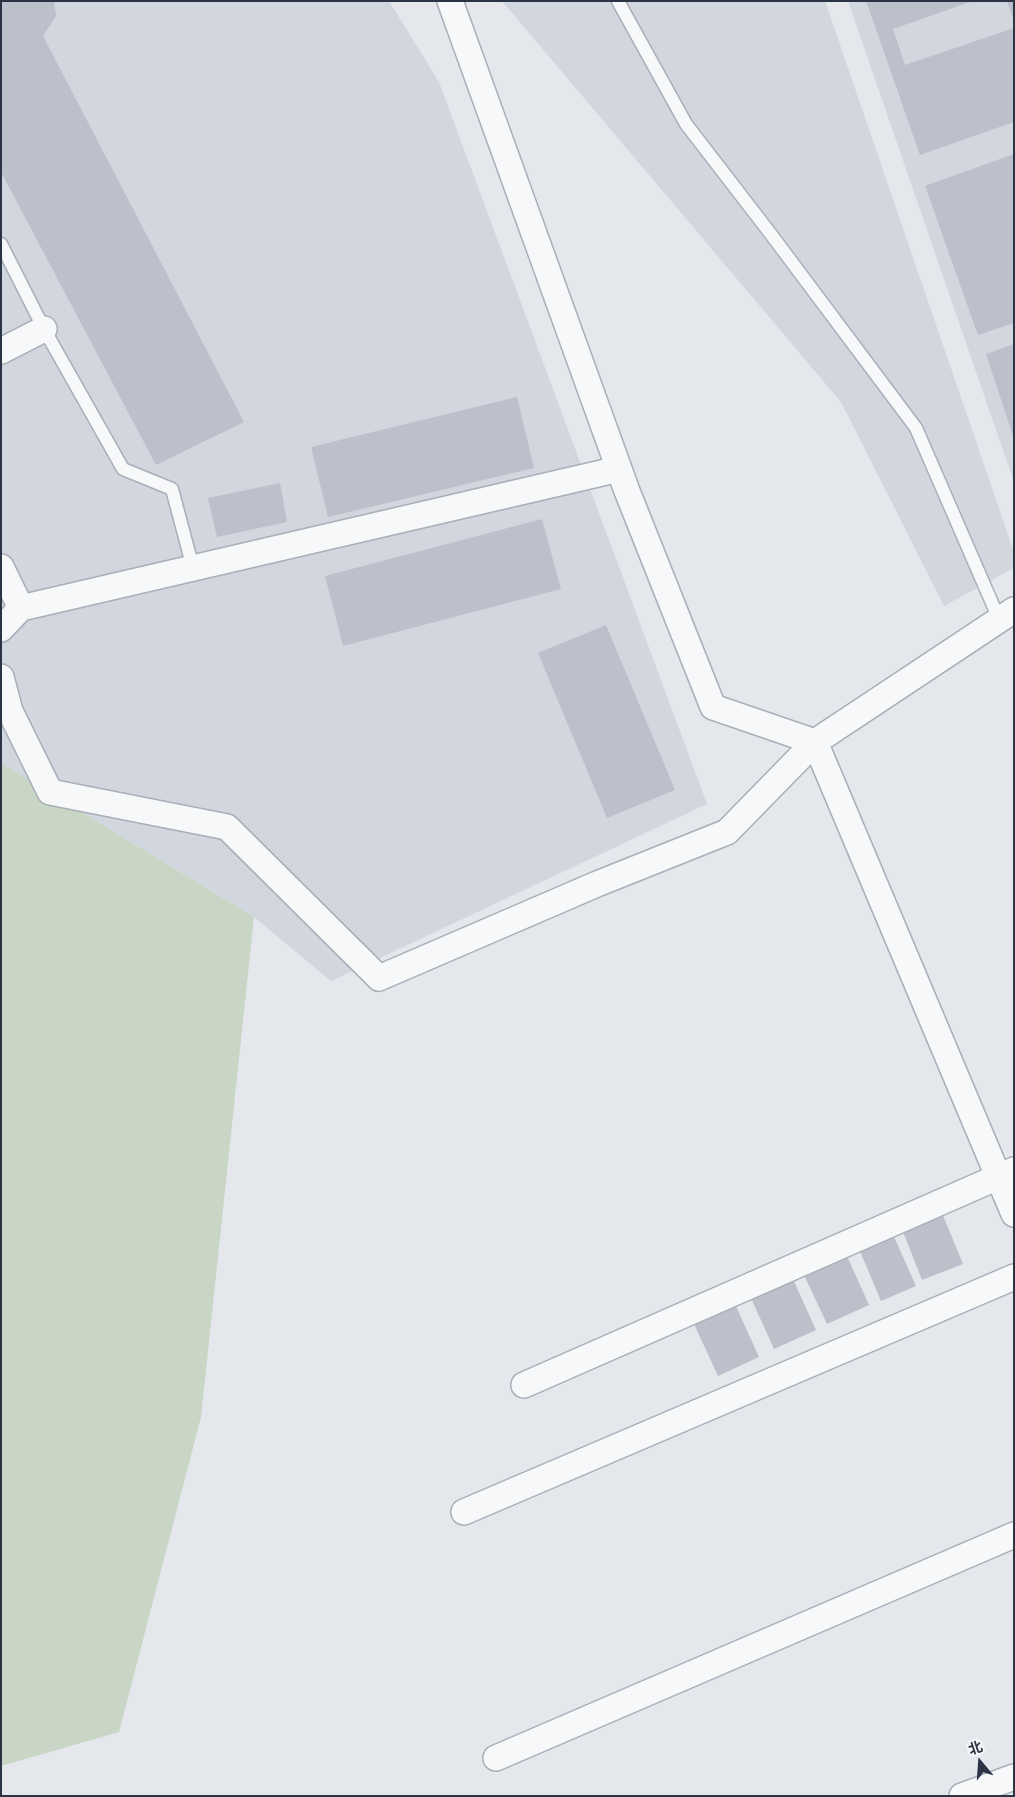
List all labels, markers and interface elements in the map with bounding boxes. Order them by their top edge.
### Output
north arrow [955,1737,1005,1787]
text: 北 [966,1738,984,1758]

